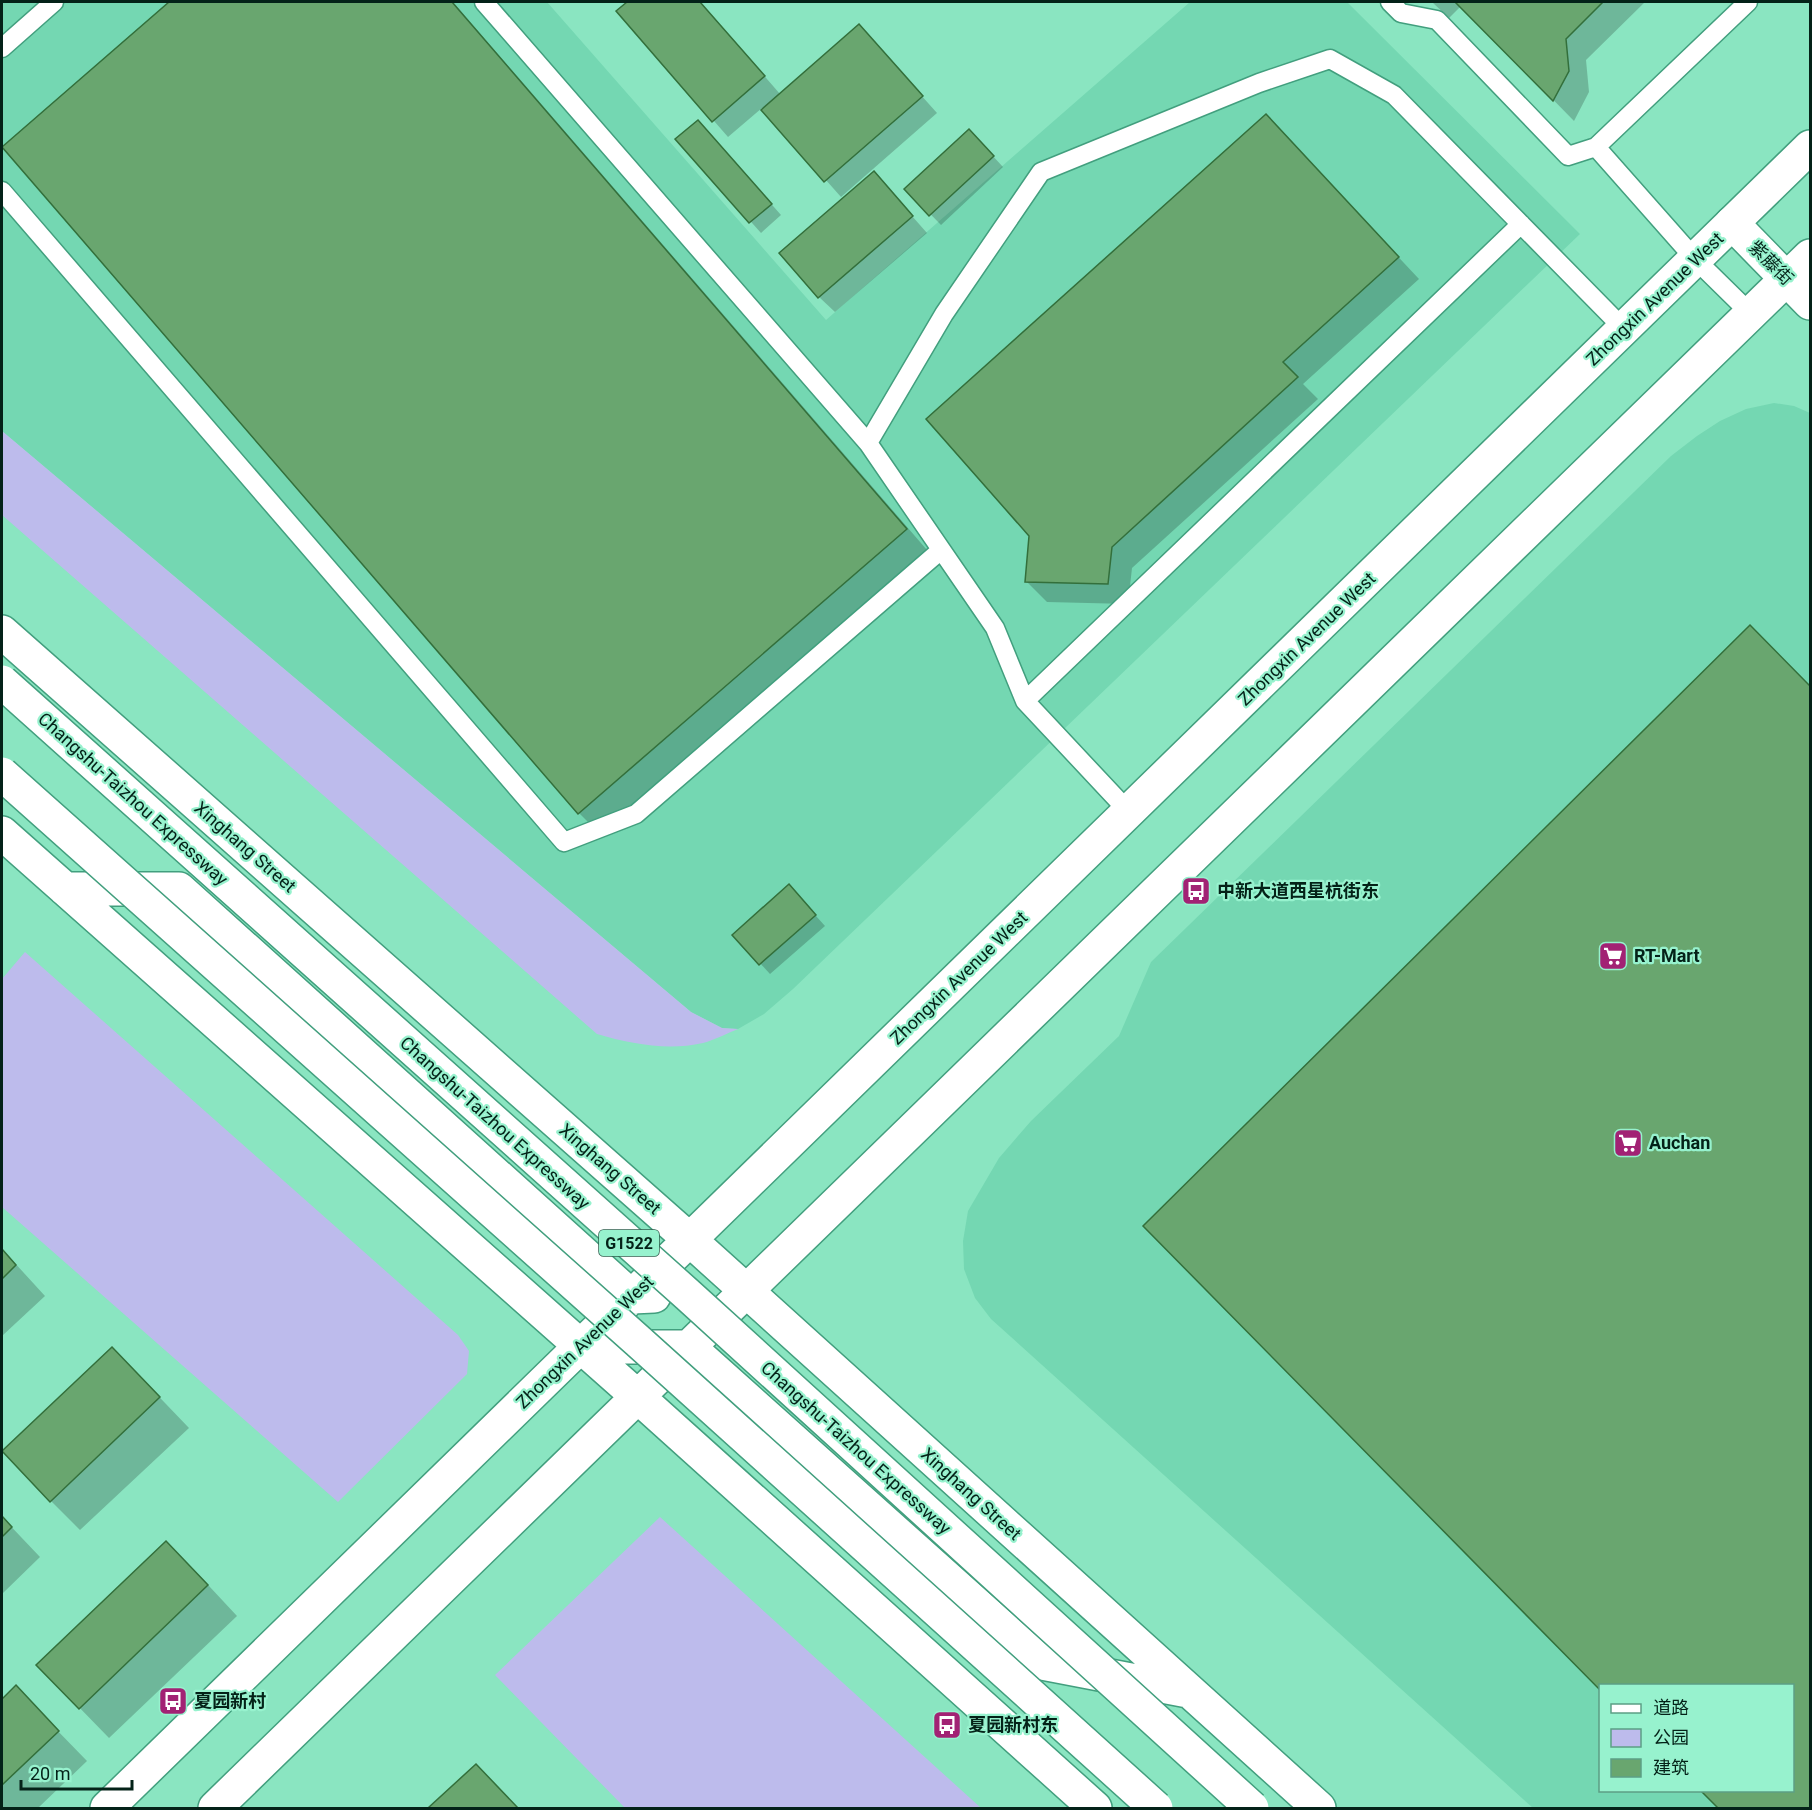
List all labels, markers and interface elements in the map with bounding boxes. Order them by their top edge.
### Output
street label: Zhongxin Avenue West [1582,228,1728,370]
street label: 紫藤街 [1745,236,1798,289]
street label: Zhongxin Avenue West [1234,568,1380,710]
street label: Changshu-Taizhou Expressway [34,708,233,890]
street label: Xinghang Street [190,797,300,896]
bus stop icon: 中新大道西星杭街东 [1180,875,1212,907]
place label: 中新大道西星杭街东 [1217,880,1379,901]
street label: Zhongxin Avenue West [886,907,1032,1049]
supermarket icon: RT-Mart [1597,940,1629,972]
place label: RT-Mart [1634,945,1700,966]
street label: Changshu-Taizhou Expressway [396,1032,595,1214]
street label: Xinghang Street [555,1119,665,1218]
supermarket icon: Auchan [1612,1127,1644,1159]
place label: Auchan [1649,1132,1710,1153]
road number: G1522 [599,1230,659,1256]
street label: Zhongxin Avenue West [512,1271,658,1413]
street label: Changshu-Taizhou Expressway [757,1357,956,1539]
street label: Xinghang Street [917,1443,1026,1544]
legend [1599,1684,1794,1792]
bus stop icon: 夏园新村 [157,1685,189,1717]
place label: 夏园新村 [194,1690,266,1711]
text: 道路 [1653,1697,1689,1718]
bus stop icon: 夏园新村东 [931,1709,963,1741]
place label: 夏园新村东 [968,1714,1058,1735]
text: 公园 [1653,1727,1689,1748]
scale bar [21,1753,132,1791]
text: 建筑 [1653,1757,1689,1778]
text: 20 m [30,1763,70,1784]

